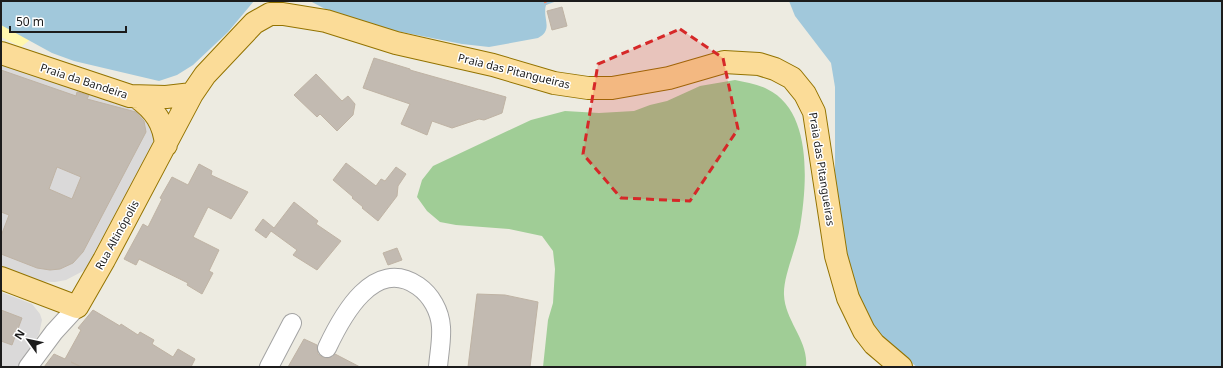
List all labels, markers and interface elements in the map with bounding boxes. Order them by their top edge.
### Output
scale bar [10,8,126,34]
text: 50 m [16,13,44,30]
street label: Praia das Pitangueiras [457,49,572,92]
street label: Praia da Bandeira [38,59,130,102]
street label: Praia das Pitangueiras [806,111,839,227]
street label: Rua Altinópolis [91,197,142,272]
north arrow [8,320,48,360]
text: N [10,326,28,342]

